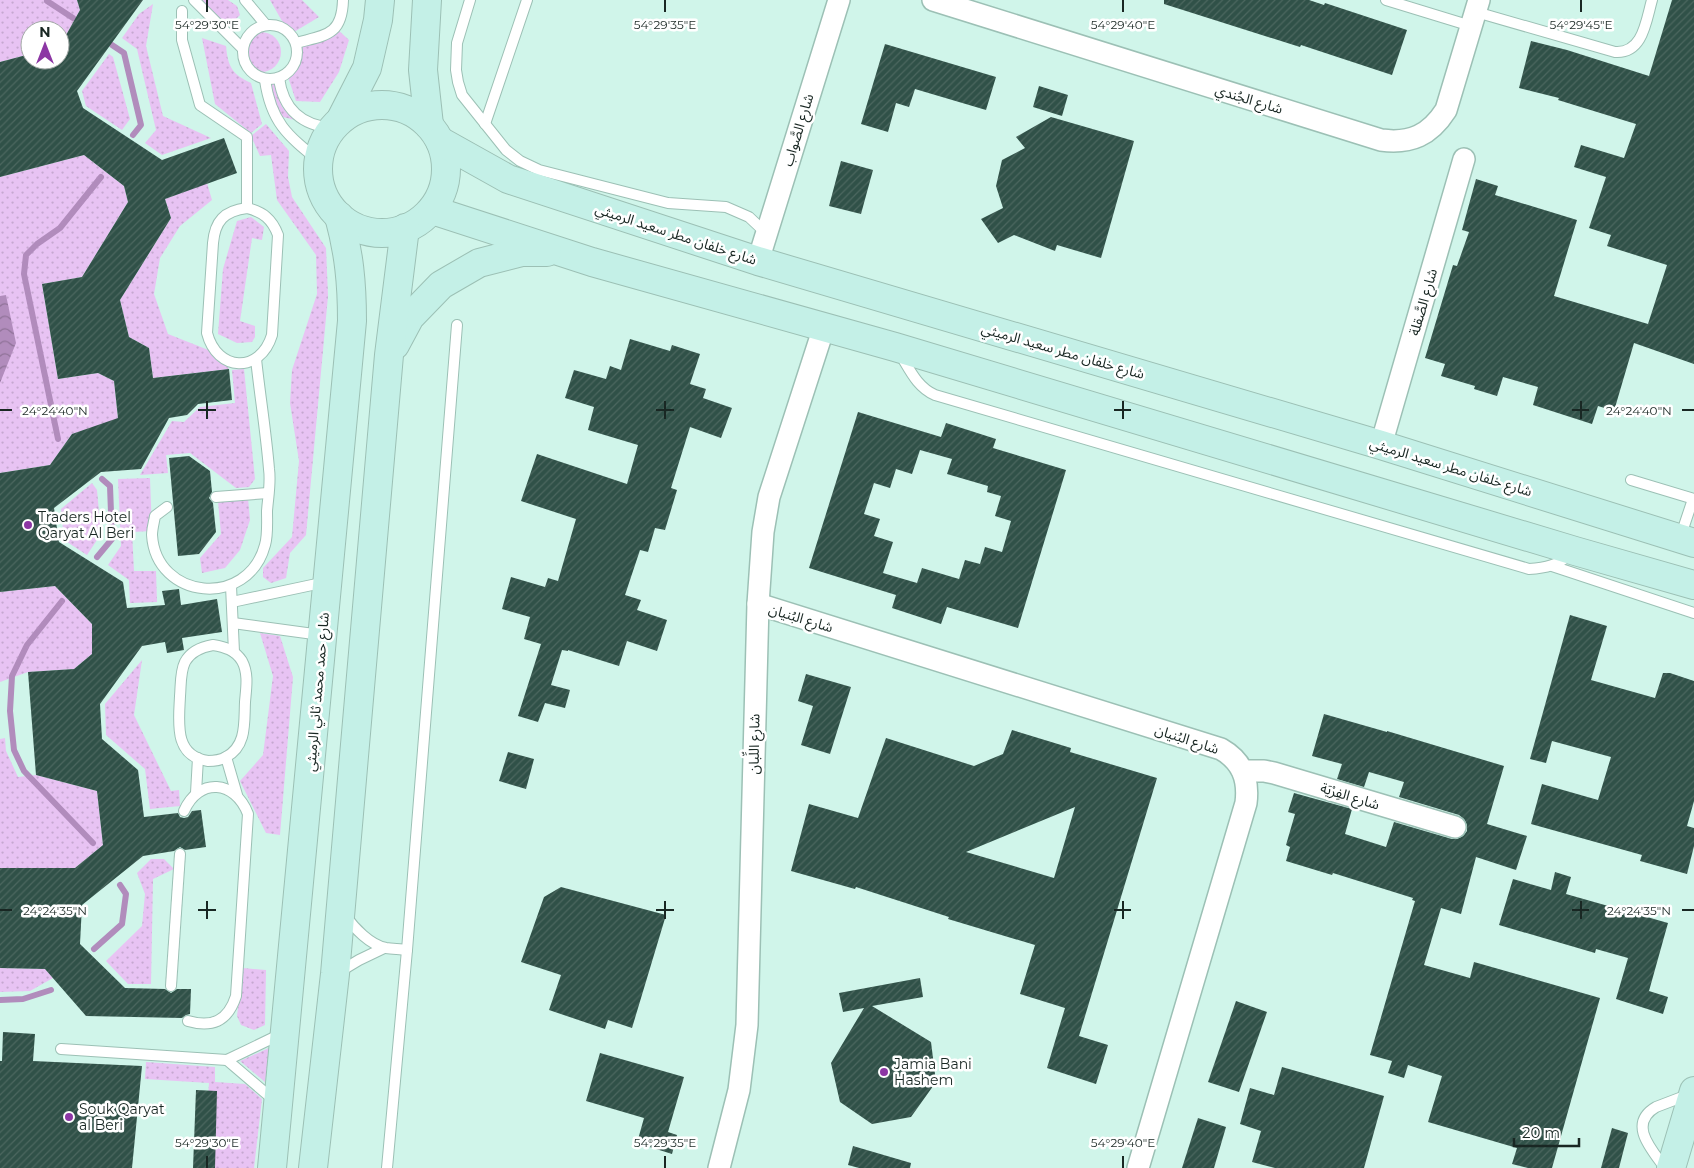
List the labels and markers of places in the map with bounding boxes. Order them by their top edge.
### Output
place label: Traders Hotel Qaryat Al Beri [38,508,134,542]
marker: Traders Hotel Qaryat Al Beri [22,519,34,531]
place label: Jamia Bani Hashem [893,1055,972,1089]
marker: Jamia Bani Hashem [878,1066,890,1078]
place label: Souk Qaryat al Beri [79,1100,165,1134]
marker: Souk Qaryat al Beri [63,1111,75,1123]

